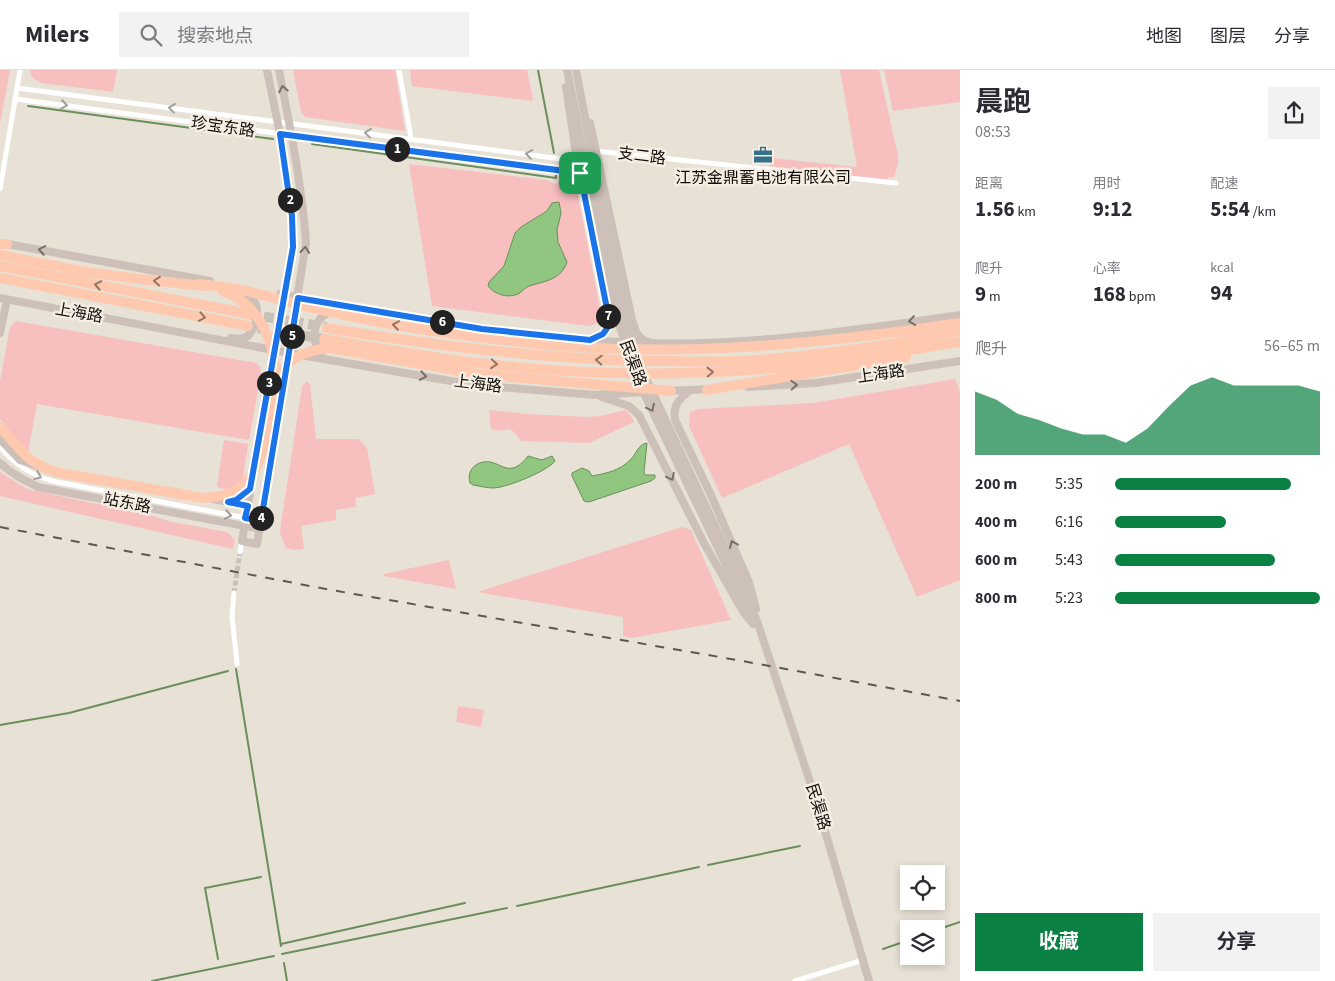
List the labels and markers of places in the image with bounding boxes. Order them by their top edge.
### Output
pin: 1 [384,136,410,162]
office icon: 江苏金鼎蓄电池有限公司 [752,144,774,166]
pin [559,152,601,194]
place label: 江苏金鼎蓄电池有限公司 [675,167,851,189]
pin: 2 [278,188,302,212]
pin: 7 [596,304,620,328]
pin: 6 [430,310,454,334]
pin: 5 [280,324,304,348]
pin: 3 [256,370,282,396]
pin: 4 [248,506,274,530]

